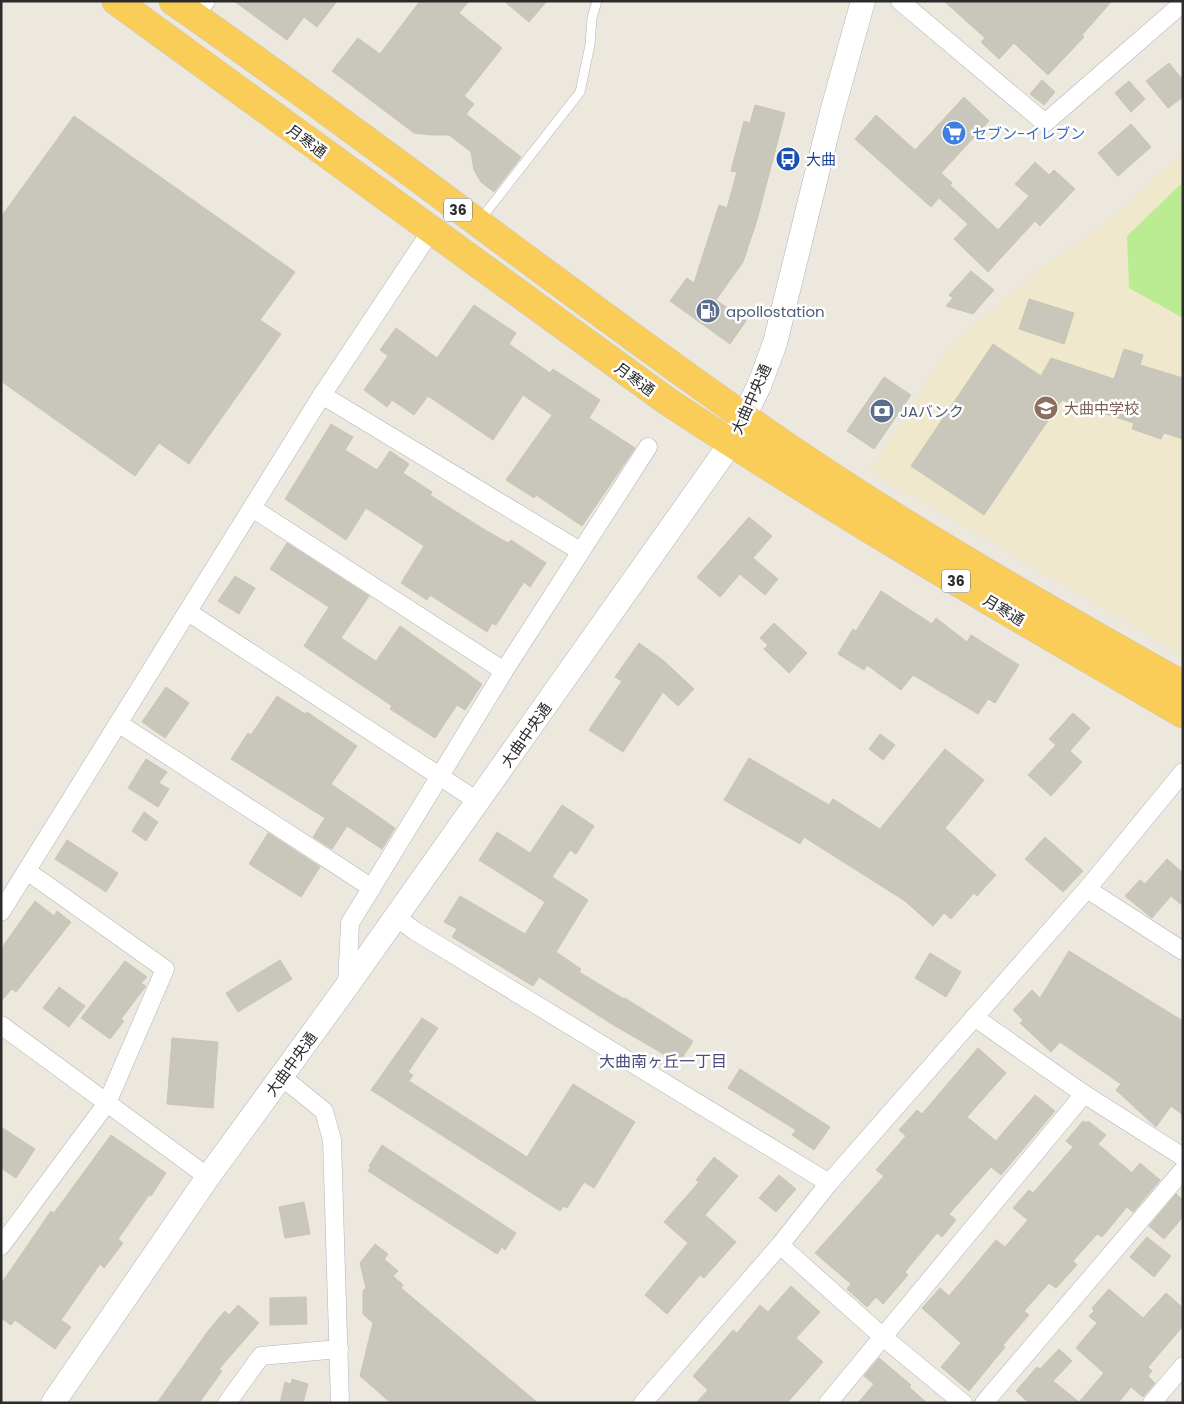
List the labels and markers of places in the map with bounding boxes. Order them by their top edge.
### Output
supermarket icon: セブン-イレブン [941,120,967,146]
place label: セブン-イレブン [972,123,1085,144]
bus stop icon: 大曲 [775,146,801,172]
place label: 大曲 [806,149,836,170]
fuel station icon: apollostation [695,298,721,324]
place label: apollostation [726,301,825,322]
school or university icon: 大曲中学校 [1033,395,1059,421]
bank icon: JAバンク [869,398,895,424]
place label: 大曲中学校 [1064,398,1139,419]
place label: JAバンク [900,401,964,422]

